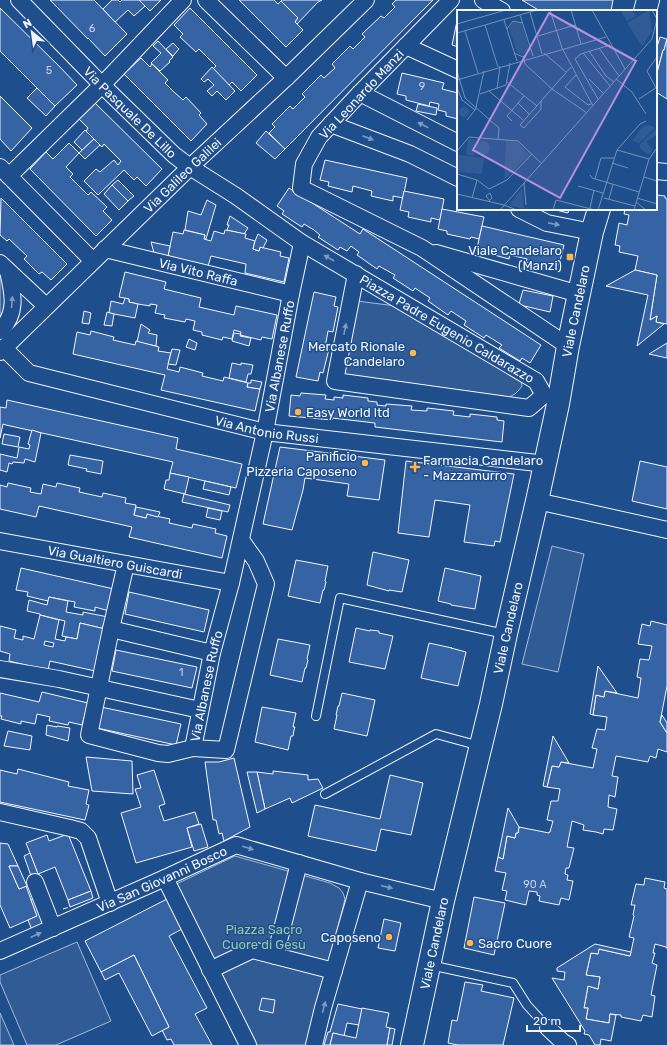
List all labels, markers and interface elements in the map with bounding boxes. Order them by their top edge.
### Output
inset map [457,10,657,210]
north arrow [12,12,52,52]
text: N [21,16,34,31]
house number: 6 [89,22,96,35]
street label: Via Leonardo Manzi [316,46,407,142]
house number: 5 [46,64,53,77]
street label: Via Pasquale De Lillo [80,64,180,161]
house number: 9 [419,80,425,93]
one-way arrow [417,122,429,128]
street label: Via Galileo Galilei [141,135,224,216]
one-way arrow [362,135,373,141]
one-way arrow [548,222,561,228]
place label: Viale Candelaro (Manzi) [468,243,562,273]
marker: Viale Candelaro (Manzi) [565,252,575,262]
street label: Via Vito Raffa [157,255,239,289]
one-way arrow [323,255,335,262]
street label: Viale Candelaro [559,264,593,358]
street label: Piazza Padre Eugenio Caldarazzo [357,272,537,386]
one-way arrow [9,296,16,308]
street label: Via Albanese Ruffo [262,299,298,413]
one-way arrow [343,323,349,335]
place label: Mercato Rionale Candelaro [308,339,405,369]
marker: Mercato Rionale Candelaro [408,348,418,358]
place label: Easy World ltd [306,405,390,420]
marker: Easy World ltd [293,407,303,417]
street label: Via Antonio Russi [213,413,319,446]
place label: Panificio Pizzeria Caposeno [246,449,357,479]
place label: Farmacia Candelaro - Mazzamurro [423,453,543,483]
marker: Panificio Pizzeria Caposeno [360,458,370,468]
marker: Farmacia Candelaro - Mazzamurro [410,462,420,472]
street label: Via Gualtiero Guiscardi [46,543,184,582]
street label: Viale Candelaro [491,581,526,675]
street label: Via Albanese Ruffo [187,629,226,743]
house number: 1 [179,666,183,679]
street label: Via San Giovanni Bosco [94,843,229,915]
one-way arrow [242,845,254,851]
house number: 90 A [523,878,547,891]
one-way arrow [380,885,393,891]
street label: Viale Candelaro [417,896,452,991]
park label: Piazza Sacro Cuore di Gesù [222,922,306,952]
place label: Caposeno [321,930,381,945]
one-way arrow [30,932,42,938]
marker: Caposeno [384,932,394,942]
place label: Sacro Cuore [478,936,552,951]
marker: Sacro Cuore [465,938,475,948]
one-way arrow [321,1001,327,1013]
scale bar [527,1007,580,1033]
text: 20 m [533,1014,561,1028]

